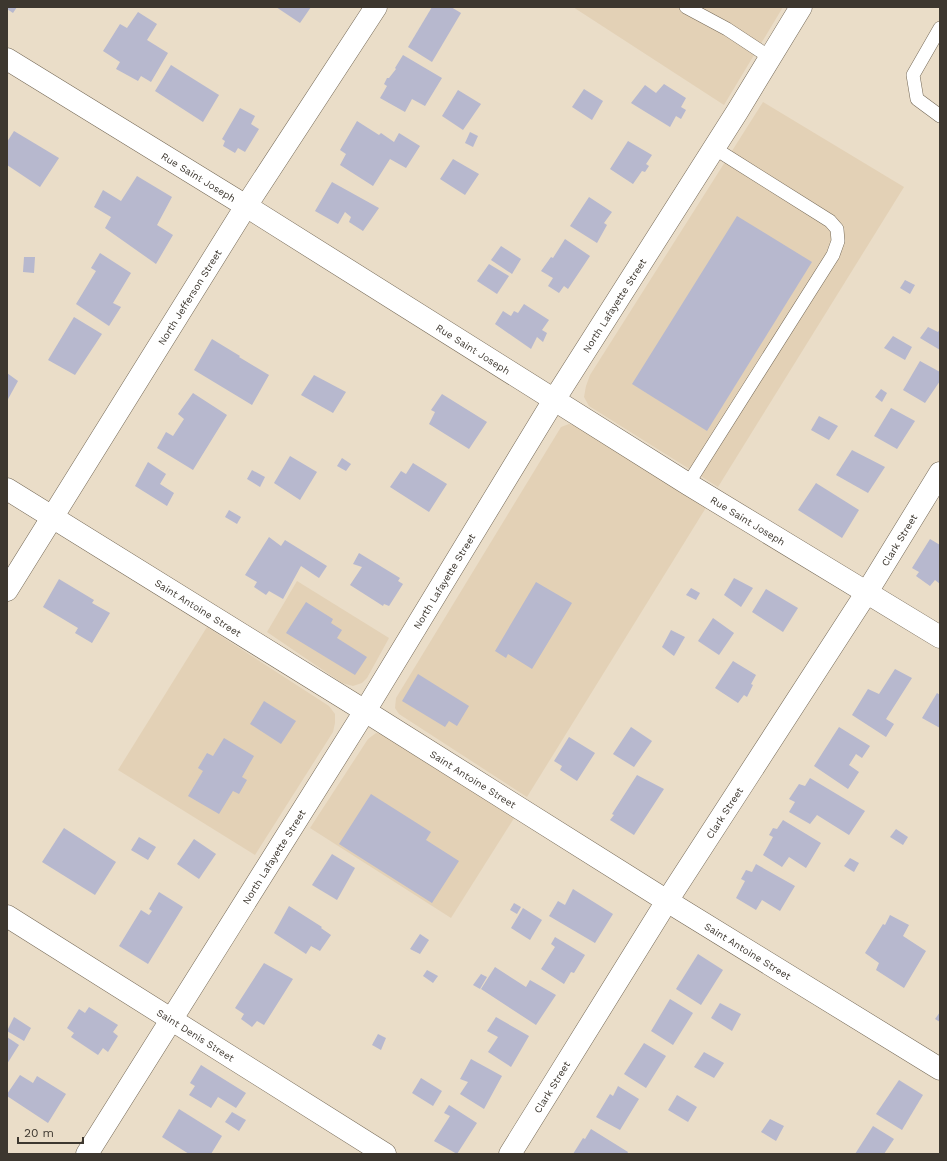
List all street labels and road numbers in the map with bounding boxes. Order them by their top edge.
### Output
street label: Rue Saint Joseph [159,150,238,204]
street label: North Jefferson Street [155,247,224,347]
street label: North Lafayette Street [580,256,649,355]
street label: Rue Saint Joseph [434,322,512,376]
street label: Rue Saint Joseph [709,494,787,547]
street label: Clark Street [879,511,919,568]
street label: North Lafayette Street [411,531,477,631]
street label: Saint Antoine Street [153,577,244,639]
street label: Saint Antoine Street [428,748,519,811]
street label: Clark Street [704,784,745,840]
street label: North Lafayette Street [240,807,308,906]
street label: Saint Antoine Street [703,920,794,982]
street label: Saint Denis Street [155,1006,237,1064]
street label: Clark Street [531,1058,572,1115]

